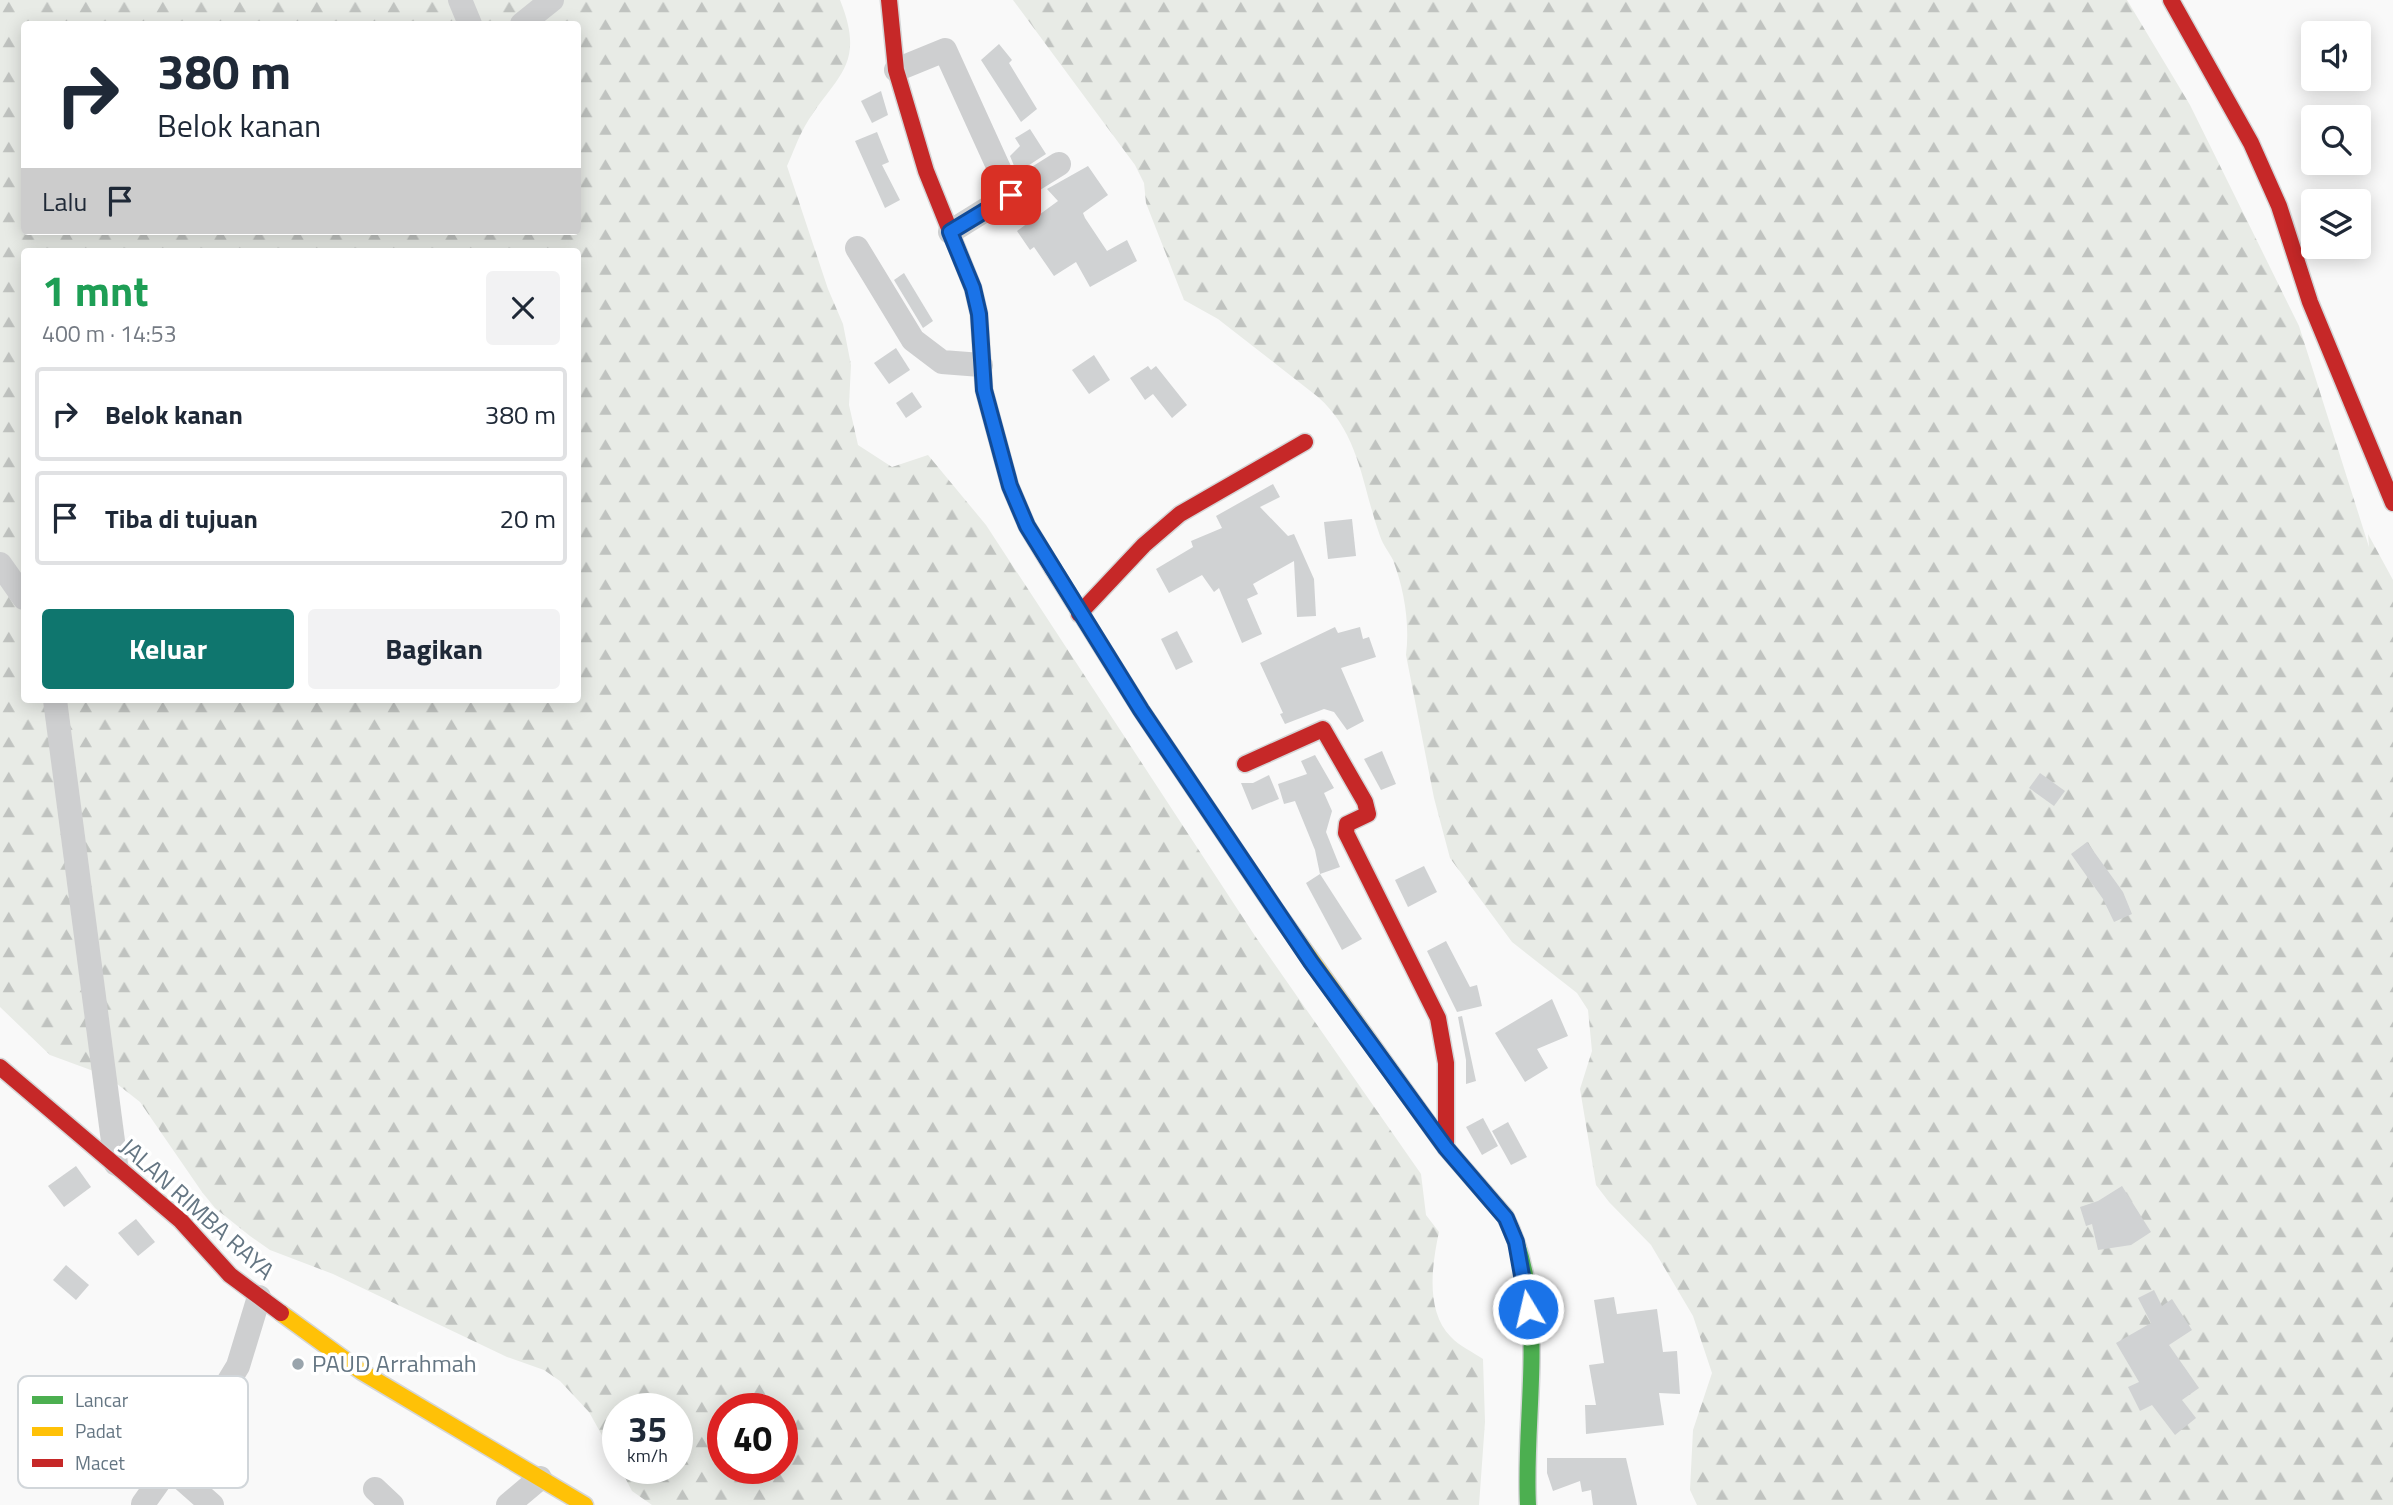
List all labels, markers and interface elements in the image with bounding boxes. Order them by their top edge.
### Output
map controls [2301,21,2371,259]
button: sound [2301,21,2371,91]
text: 380 m [157,33,291,108]
icon: right [42,49,133,140]
text: Belok kanan [157,101,321,149]
button: search [2301,105,2371,175]
pin [981,165,1041,225]
icon: arrive [992,176,1030,214]
text: Lalu [42,182,87,221]
icon: arrive [101,182,139,220]
button: layers [2301,189,2371,259]
text: 1 mnt [42,258,149,322]
button: close [486,271,560,345]
text: 400 m · 14:53 [42,316,177,351]
icon: right [46,395,84,433]
text: Belok kanan [105,395,243,434]
text: 380 m [485,395,556,434]
icon: arrive [46,499,84,537]
text: Tiba di tujuan [105,499,258,538]
text: 20 m [499,499,556,538]
button: Keluar [42,609,294,689]
button: Bagikan [308,609,560,689]
street label: JALAN RIMBA RAYA [112,1129,283,1288]
position arrow [1491,1272,1565,1346]
place label: PAUD Arrahmah [312,1345,477,1381]
marker: PAUD Arrahmah [290,1356,306,1372]
legend [18,1376,248,1488]
text: Lancar [75,1385,129,1414]
speed limit sign: 40 [707,1393,798,1484]
text: 35 [628,1402,667,1456]
text: Padat [75,1416,122,1445]
text: km/h [627,1442,668,1469]
text: Macet [75,1448,125,1477]

